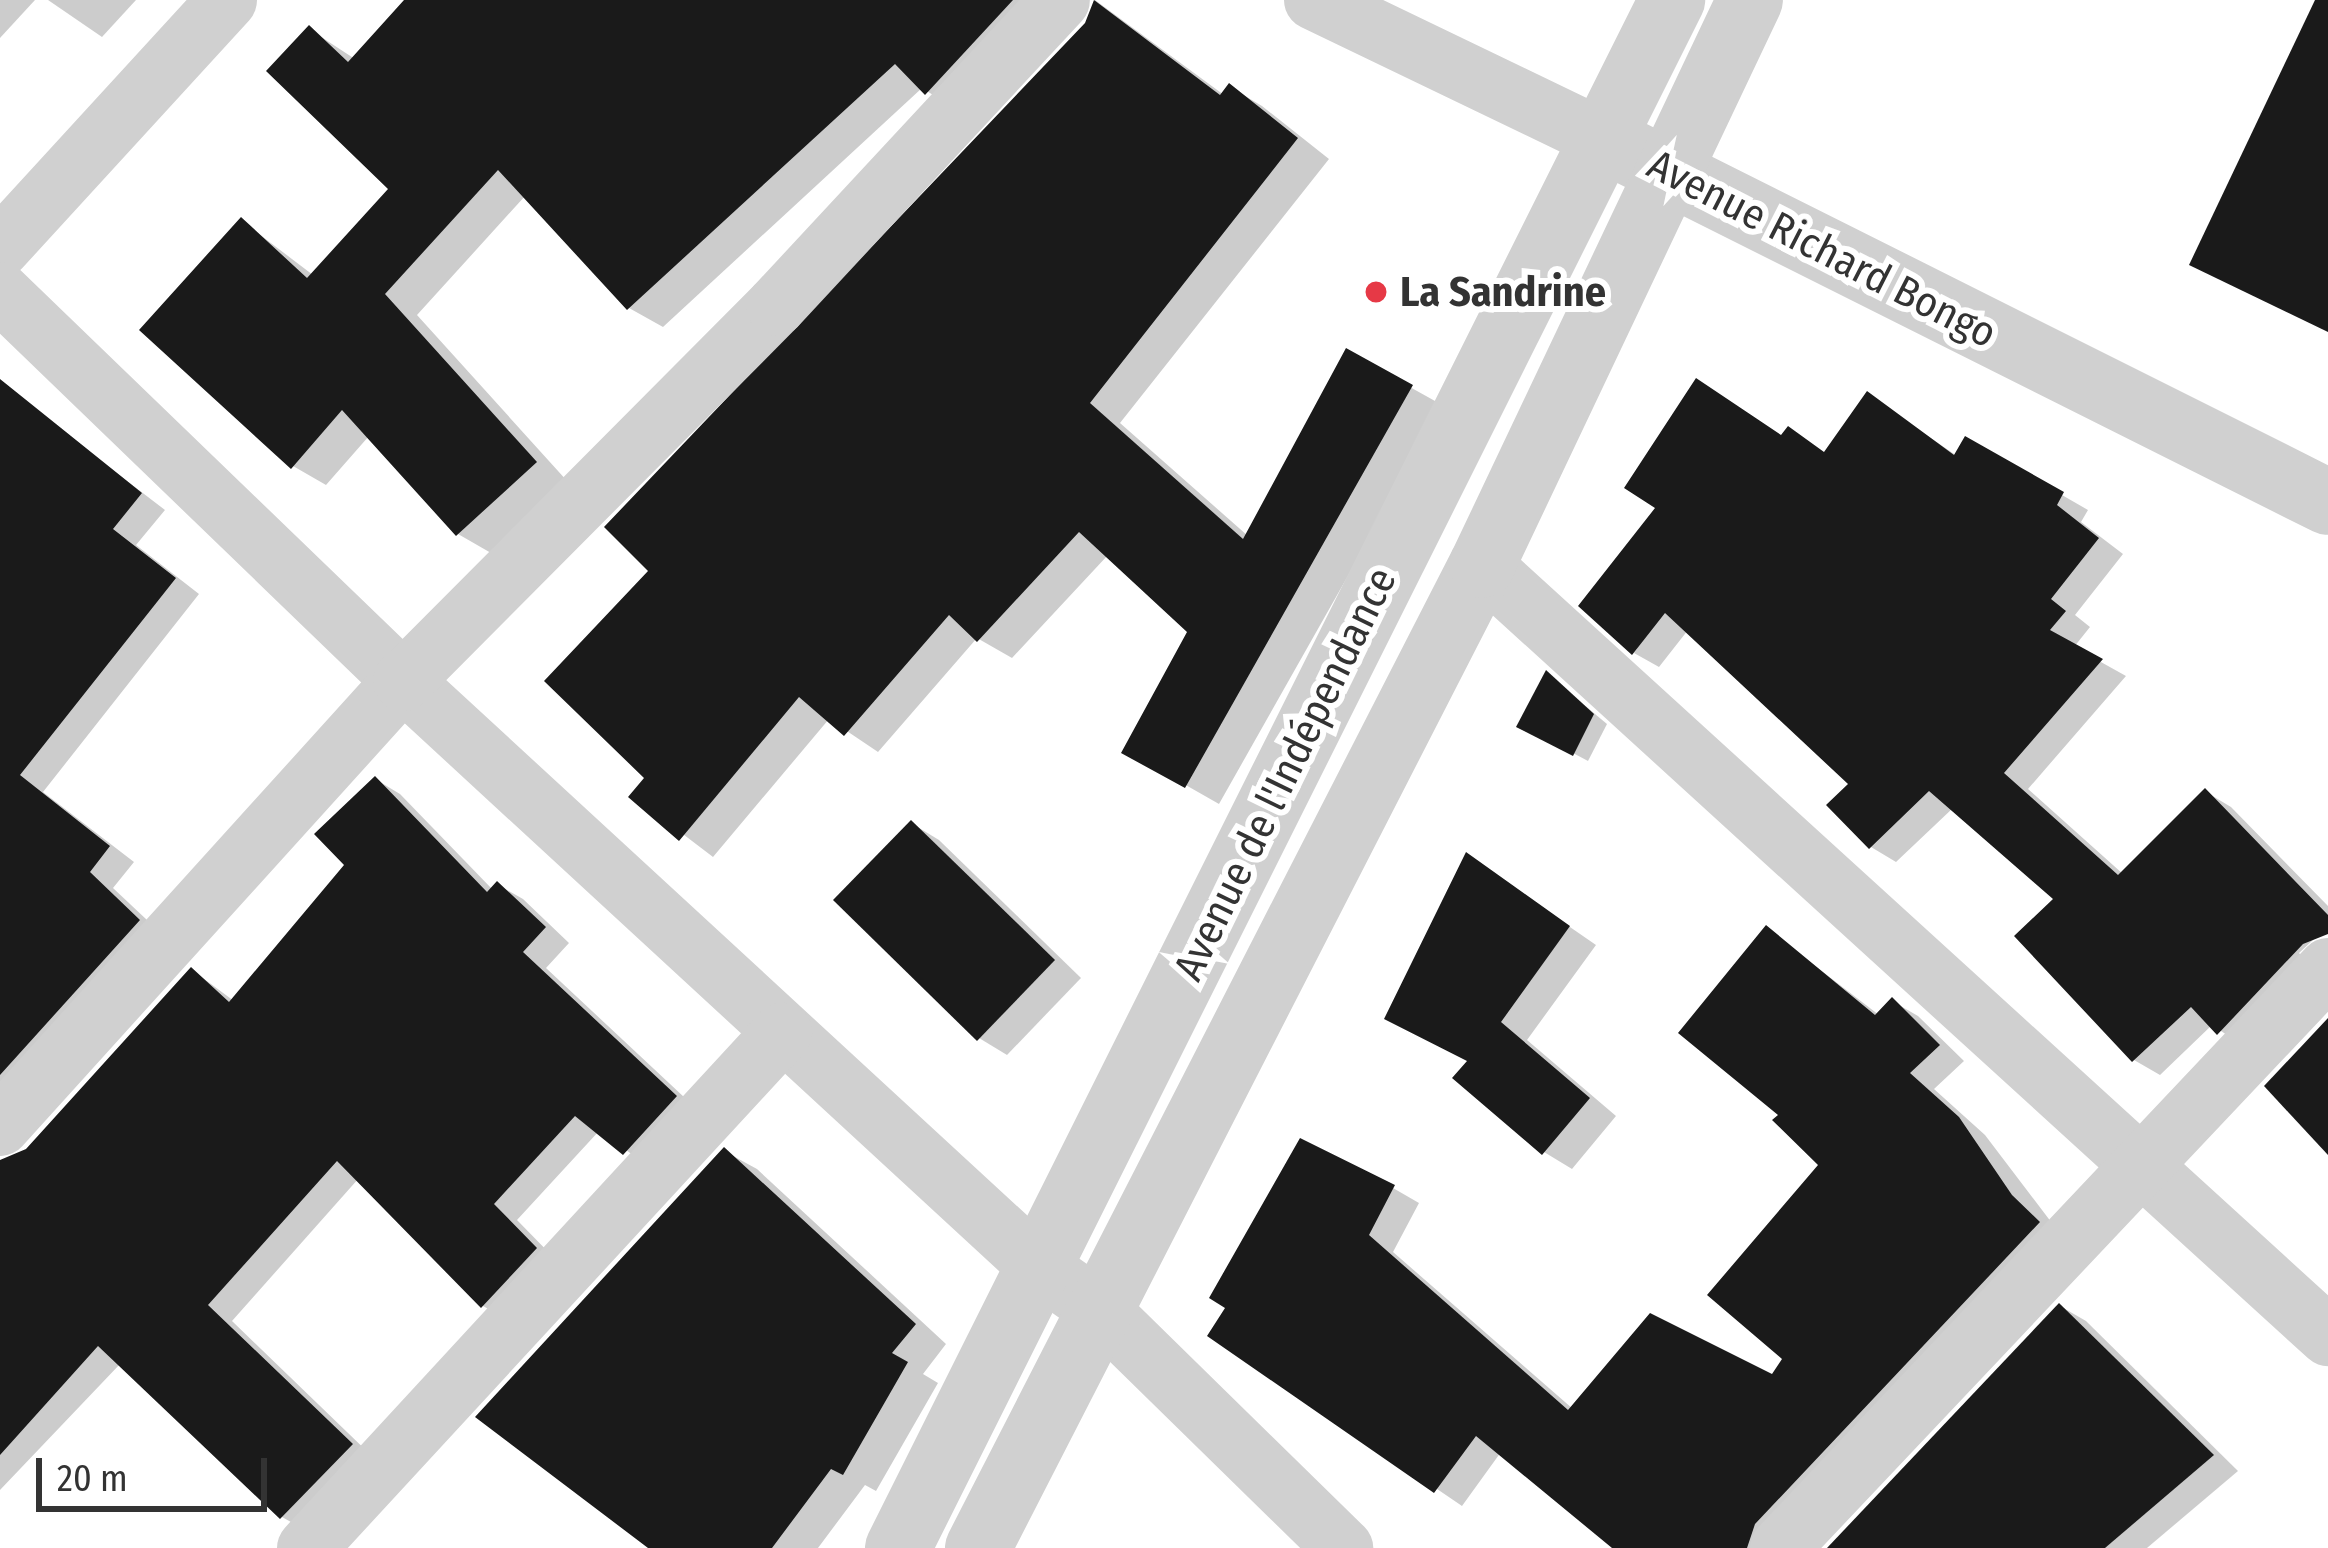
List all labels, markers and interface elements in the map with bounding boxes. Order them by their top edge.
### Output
street label: Avenue Richard Bongo [1639,139,2005,359]
place label: La Sandrine [1400,267,1606,317]
marker: La Sandrine [1363,279,1389,305]
street label: Avenue de l'Indépendance [1163,559,1407,989]
scale bar [42,1434,273,1508]
text: 20 m [57,1457,128,1501]

